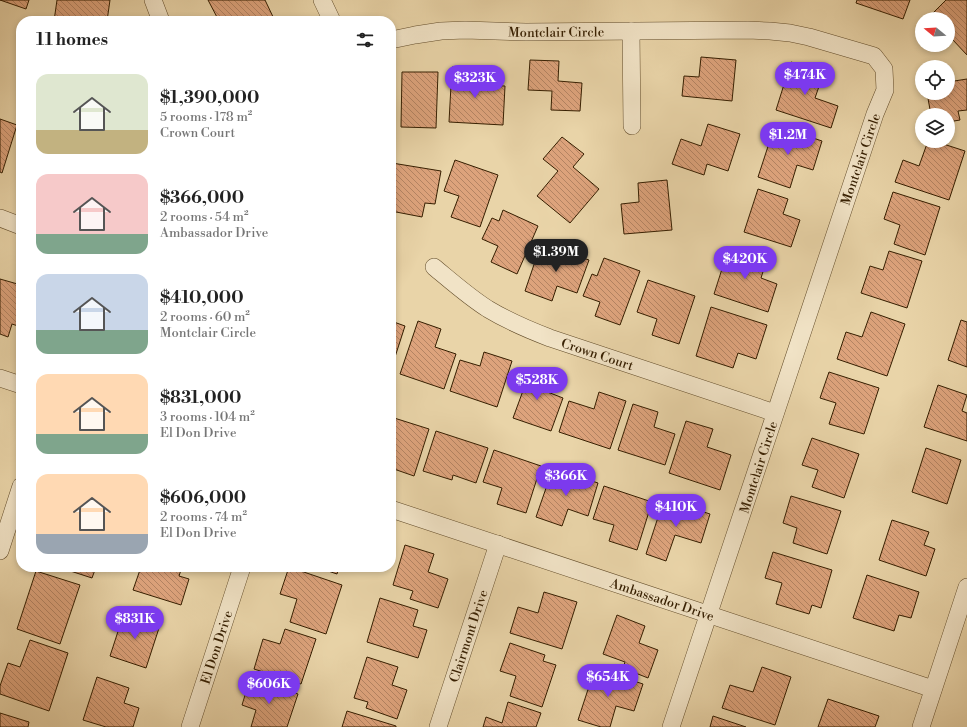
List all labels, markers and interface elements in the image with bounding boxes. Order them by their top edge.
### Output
north arrow [915,12,955,52]
map controls [915,12,955,148]
street label: Montclair Circle [508,24,605,41]
text: 11 homes [36,29,108,51]
icon: filters [354,29,376,51]
button: locate [915,60,955,100]
pin: $474K [777,62,833,96]
pin: $323K [447,65,503,99]
text: $474K [784,67,826,83]
text: $323K [454,70,496,86]
text: $1,390,000 [160,87,259,109]
icon: home [68,90,116,138]
button: layers [915,108,955,148]
text: 5 rooms · 178 m² [160,109,252,125]
street label: Montclair Circle [838,111,884,207]
pin: $1.2M [760,122,816,156]
text: Crown Court [160,125,235,141]
text: $1.2M [769,127,807,143]
text: $366,000 [160,187,244,209]
icon: home [68,190,116,238]
text: 2 rooms · 54 m² [160,209,249,225]
text: Ambassador Drive [160,225,268,241]
pin: $1.39M [523,239,589,273]
text: $1.39M [533,244,579,260]
pin: $420K [717,246,773,280]
text: $420K [723,251,767,267]
text: $410,000 [160,287,244,309]
icon: home [68,290,116,338]
text: 2 rooms · 60 m² [160,309,250,325]
text: Montclair Circle [160,325,256,341]
street label: Crown Court [559,335,636,374]
pin: $528K [509,367,565,401]
text: $528K [516,372,558,388]
text: $831,000 [160,387,241,409]
icon: home [68,390,116,438]
text: 3 rooms · 104 m² [160,409,255,425]
street label: Montclair Circle [737,419,782,515]
text: El Don Drive [160,425,236,441]
pin: $366K [538,463,594,497]
text: $366K [545,468,587,484]
text: $606,000 [160,487,246,509]
icon: home [68,490,116,538]
pin: $410K [648,494,704,528]
text: $410K [655,499,697,515]
text: 2 rooms · 74 m² [160,509,247,525]
text: El Don Drive [160,525,236,541]
street label: Ambassador Drive [607,575,717,625]
street label: Clairmont Drive [446,587,492,684]
pin: $831K [107,606,163,640]
street label: El Don Drive [197,608,236,686]
text: $831K [115,611,155,627]
pin: $654K [580,664,636,698]
text: $654K [586,669,630,685]
pin: $606K [241,671,297,705]
text: $606K [247,676,291,692]

